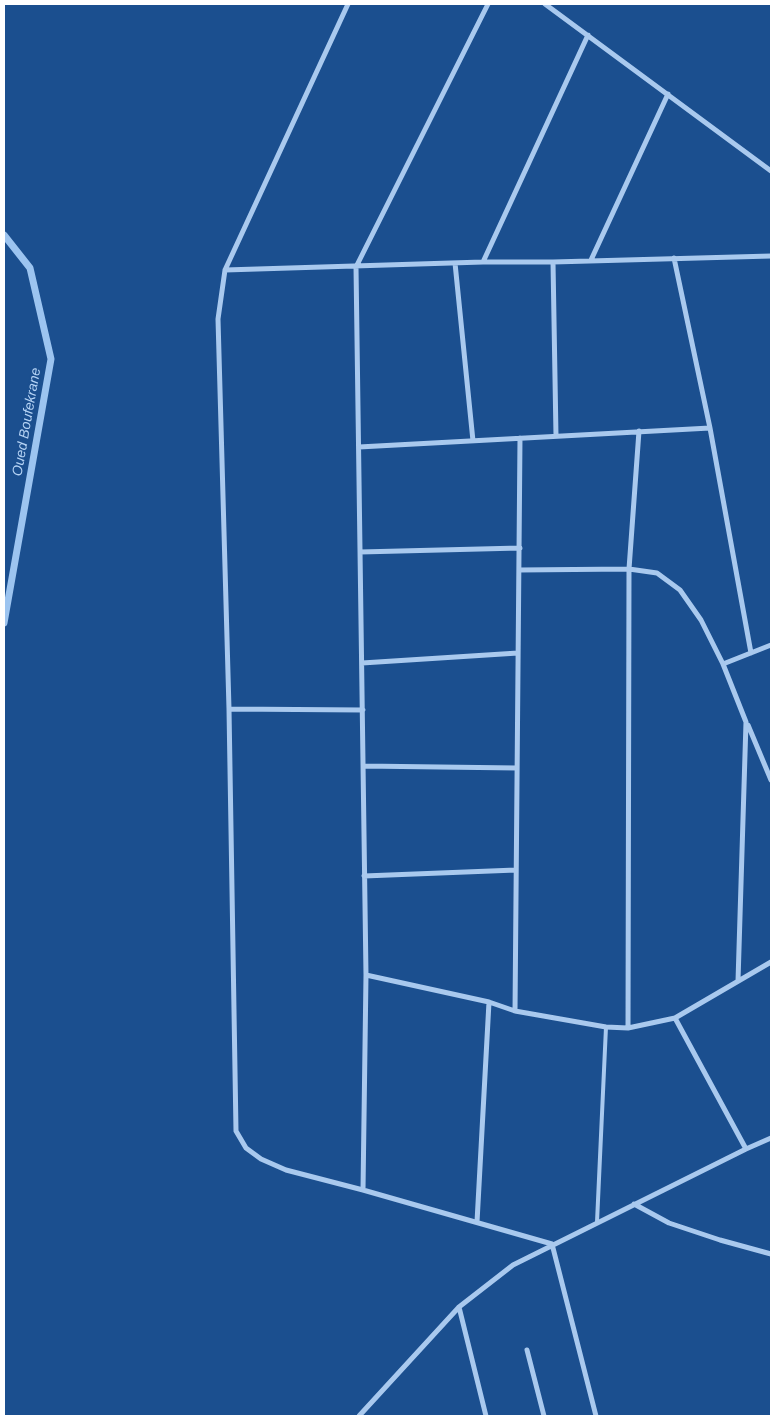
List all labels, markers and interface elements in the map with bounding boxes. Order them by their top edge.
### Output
water label: Oued Boufekrane [9,367,45,477]

